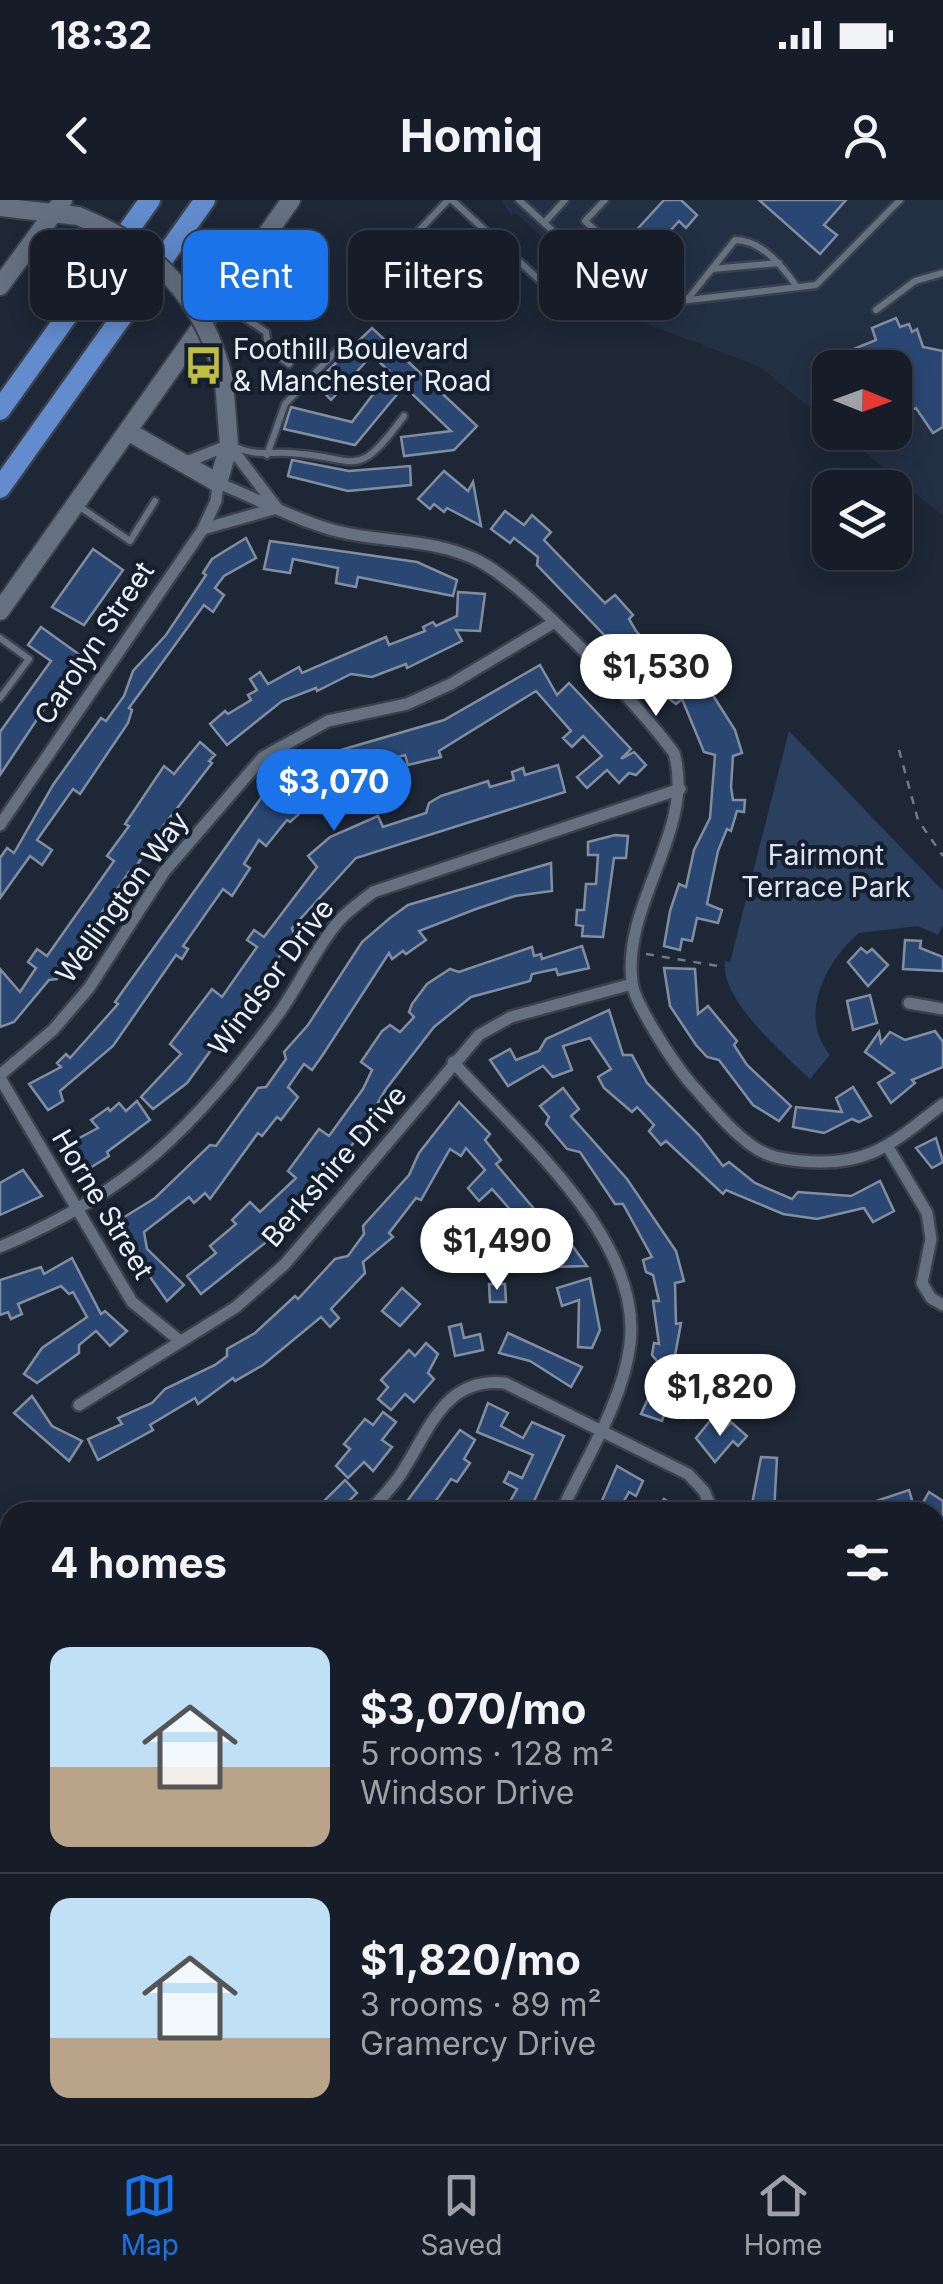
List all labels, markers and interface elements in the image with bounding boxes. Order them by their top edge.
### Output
text: 18:32 [50,12,152,58]
icon: back [50,108,105,163]
text: Homiq [400,108,543,163]
icon: person [838,108,893,163]
chip: Buy [30,230,163,320]
chip: Rent [183,230,328,320]
chip: Filters [348,230,519,320]
chip: New [539,230,684,320]
place label: Foothill Boulevard & Manchester Road [233,332,491,398]
bus stop icon: Foothill Boulevard & Manchester Road [182,344,224,386]
north arrow [812,350,912,450]
map controls [812,350,912,570]
button: layers [812,470,912,570]
street label: Carolyn Street [27,555,161,731]
pin: $1,530 [575,634,737,719]
text: $1,530 [602,647,710,686]
pin: $3,070 [253,749,415,834]
text: $3,070 [278,762,390,801]
street label: Wellington Way [48,805,196,989]
park label: Fairmont Terrace Park [741,838,911,904]
street label: Windsor Drive [201,892,341,1062]
street label: Berkshire Drive [255,1078,413,1254]
street label: Horne Street [45,1123,161,1285]
pin: $1,490 [416,1208,578,1293]
text: $1,490 [442,1221,552,1260]
pin: $1,820 [639,1354,801,1439]
text: $1,820 [666,1367,774,1406]
icon: filters [840,1535,895,1590]
text: 4 homes [50,1537,227,1588]
text: $3,070/mo [360,1683,587,1734]
icon: home [130,1687,250,1807]
text: 5 rooms · 128 m² [360,1734,614,1773]
text: Windsor Drive [360,1773,574,1812]
text: $1,820/mo [360,1934,581,1985]
icon: home [130,1938,250,2058]
text: 3 rooms · 89 m² [360,1985,602,2024]
text: Gramercy Drive [360,2024,596,2063]
tab: Map [121,2168,179,2262]
tab: Saved [420,2168,502,2262]
tab: Home [744,2168,822,2262]

